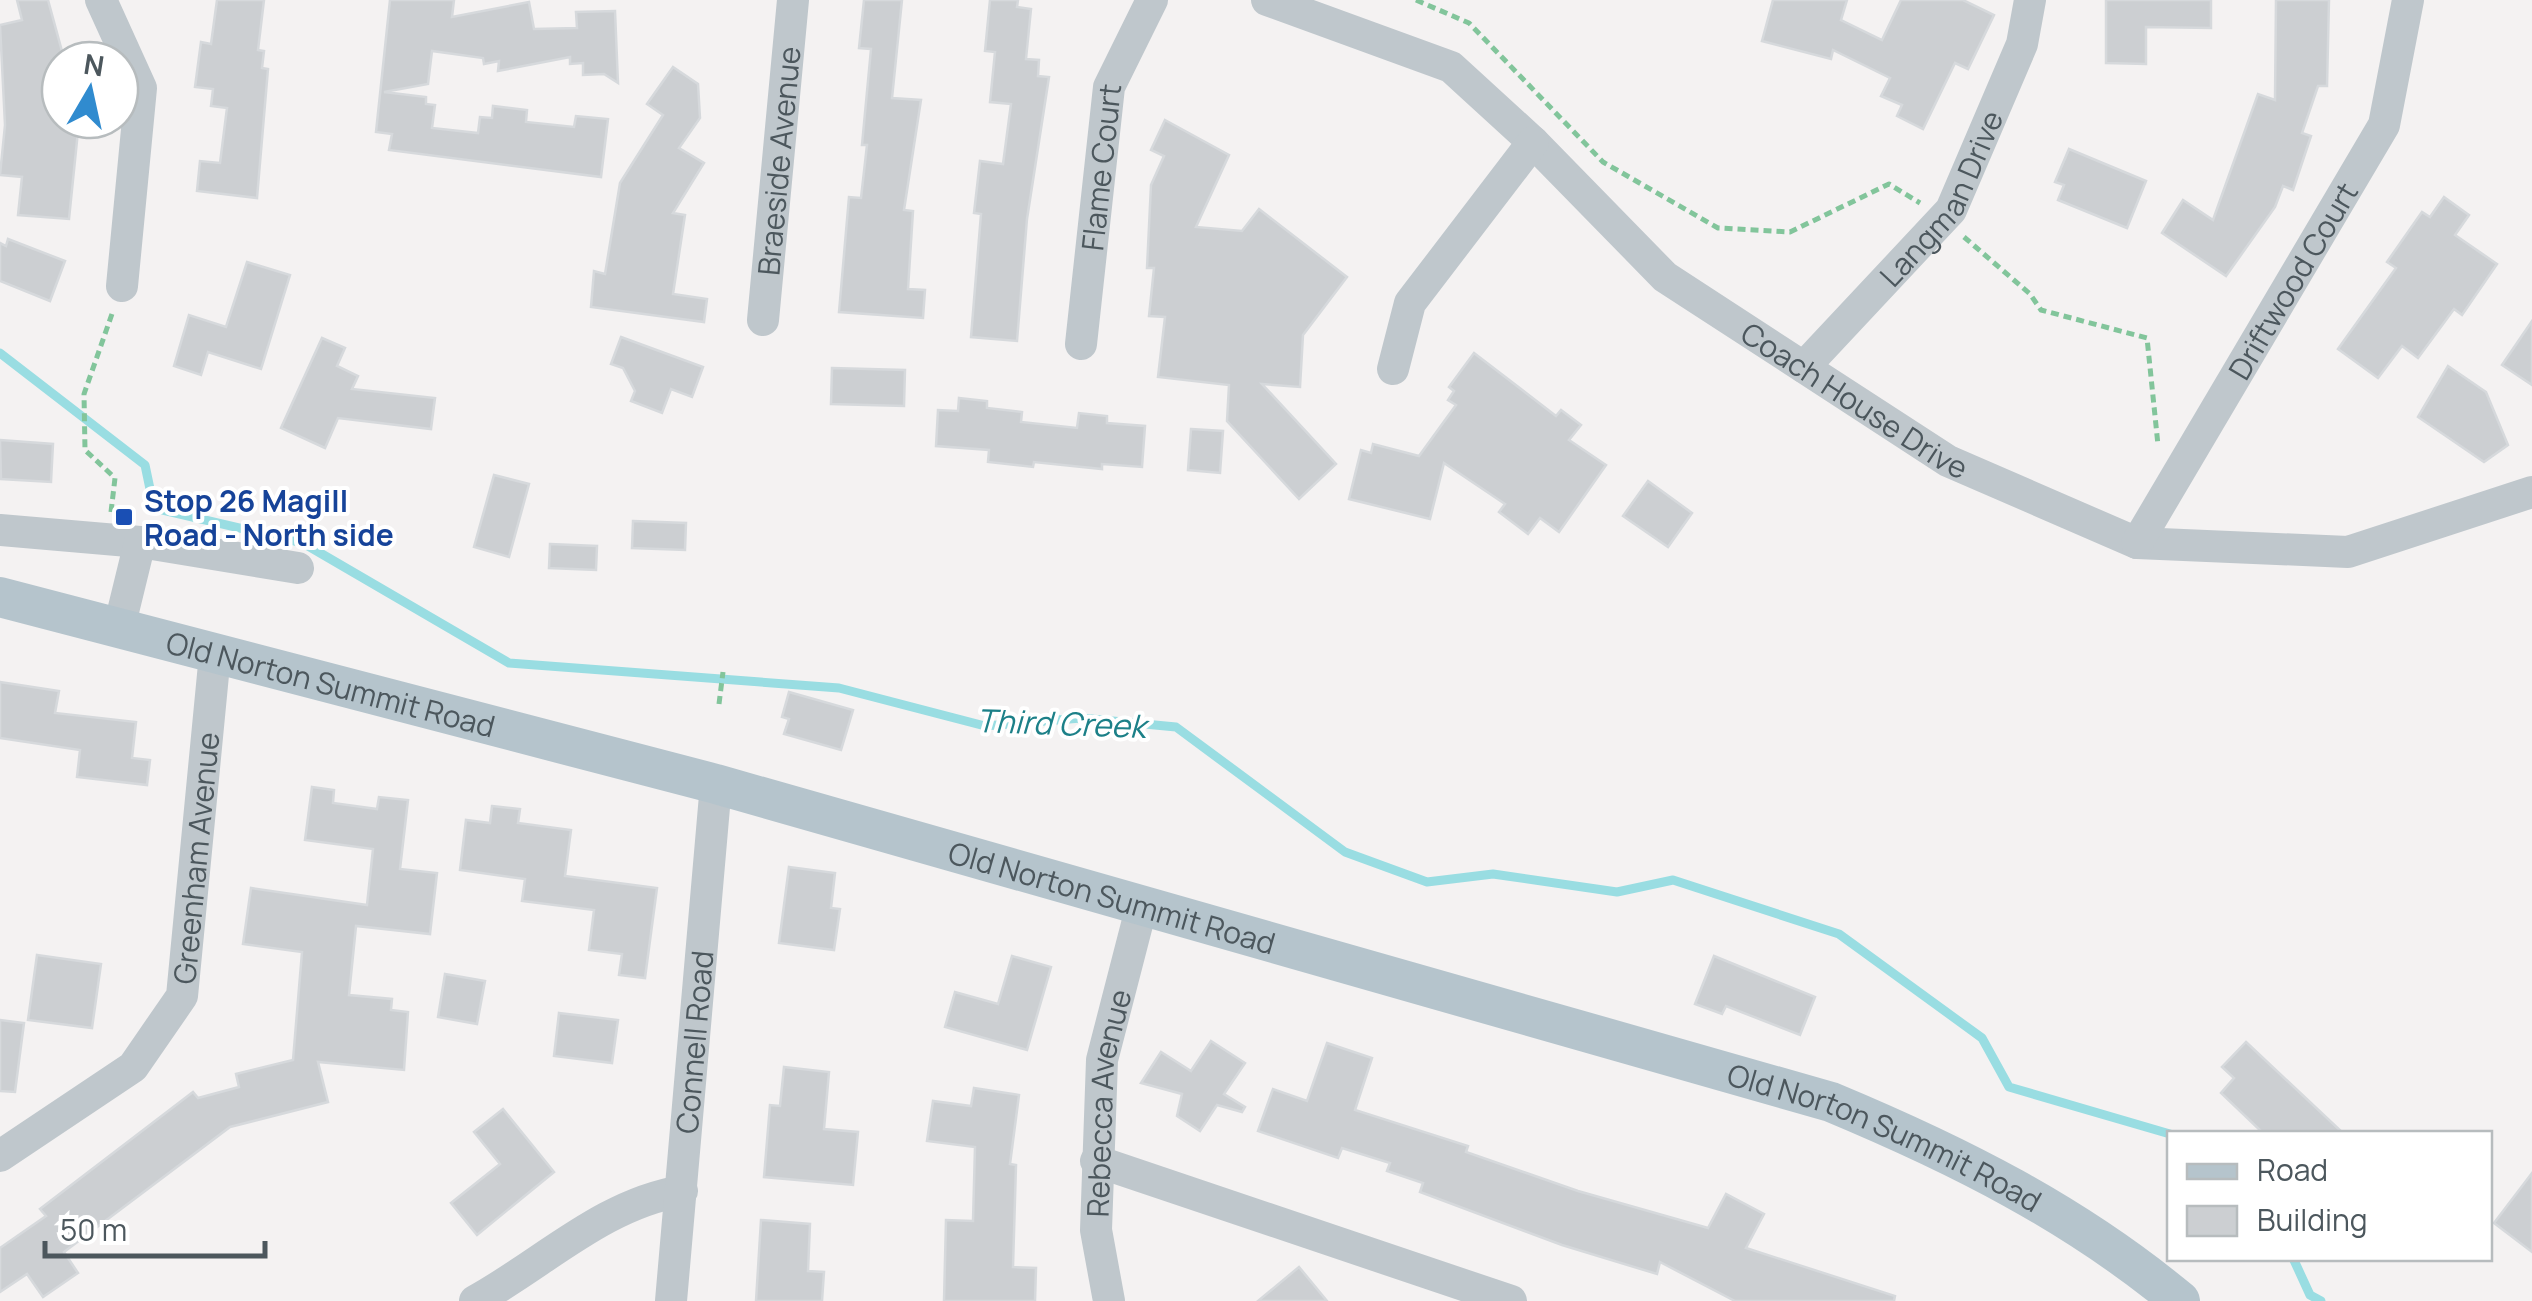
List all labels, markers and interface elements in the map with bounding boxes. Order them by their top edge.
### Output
north arrow [40,40,140,140]
text: N [81,44,107,85]
street label: Braeside Avenue [747,44,809,277]
street label: Flame Court [1071,82,1130,253]
street label: Langman Drive [1870,104,2012,295]
street label: Driftwood Court [2218,174,2366,387]
street label: Coach House Drive [1734,312,1974,488]
place label: Stop 26 Magill Road - North side [144,480,394,555]
marker: Stop 26 Magill Road - North side [113,506,135,528]
street label: Old Norton Summit Road [162,621,500,746]
water label: Third Creek [976,698,1151,748]
street label: Greenham Avenue [163,730,228,986]
street label: Old Norton Summit Road [944,831,1280,963]
street label: Connell Road [665,949,722,1135]
street label: Rebecca Avenue [1076,985,1140,1218]
street label: Old Norton Summit Road [1723,1053,2049,1221]
legend [2167,1131,2492,1261]
text: Road [2257,1149,2328,1190]
scale bar [45,1196,265,1258]
text: Building [2257,1199,2368,1240]
text: 50 m [60,1209,127,1250]

